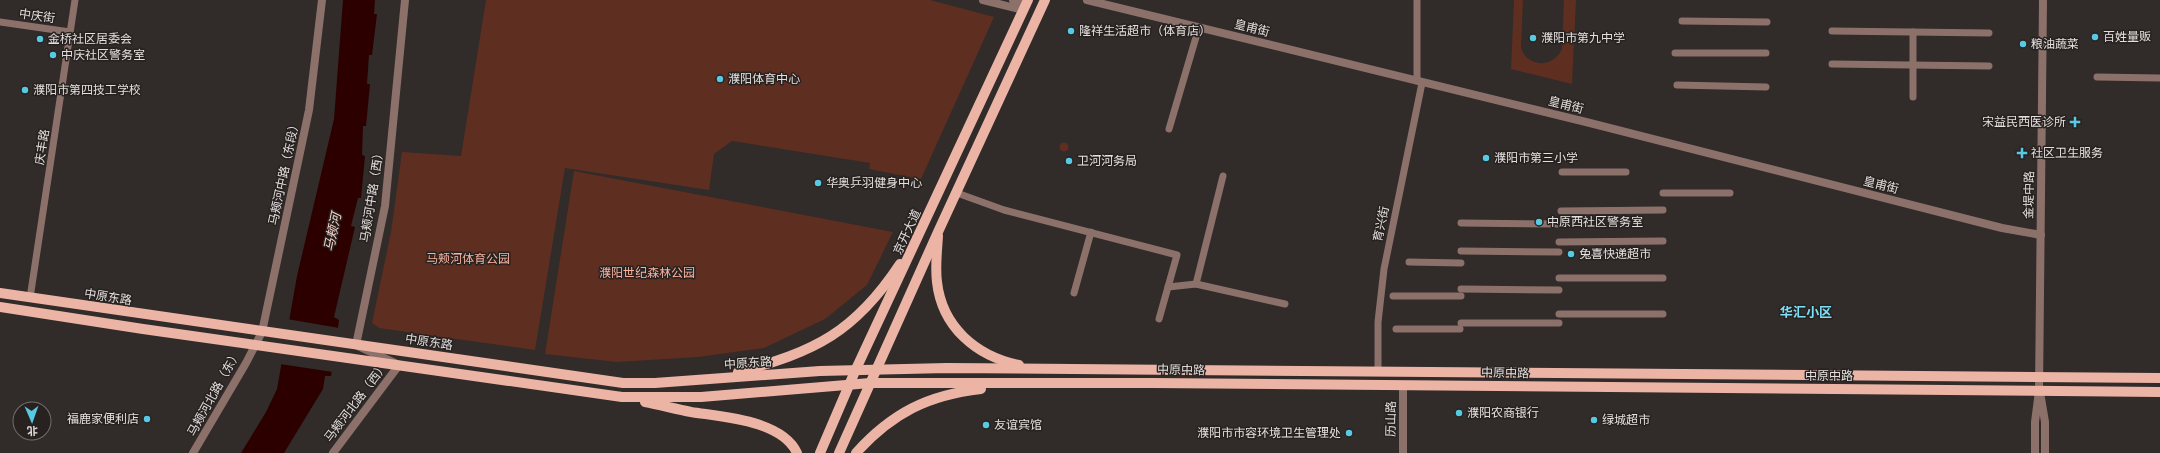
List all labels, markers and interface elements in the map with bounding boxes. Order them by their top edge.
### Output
street label: 中庆街 [18,6,56,25]
street label: 皇甫街 [1233,16,1271,39]
place label: 隆祥生活超市（体育店） [1079,23,1211,38]
marker: 隆祥生活超市（体育店） [1066,26,1076,36]
place label: 百姓量贩 [2103,29,2151,44]
place label: 濮阳市第九中学 [1541,30,1625,45]
place label: 金桥社区居委会 [48,31,132,46]
marker: 百姓量贩 [2090,32,2100,42]
marker: 濮阳市第九中学 [1528,33,1538,43]
marker: 金桥社区居委会 [35,34,45,44]
place label: 粮油蔬菜 [2031,36,2079,51]
marker: 粮油蔬菜 [2018,39,2028,49]
place label: 中庆社区警务室 [61,47,145,62]
marker: 中庆社区警务室 [48,50,58,60]
place label: 濮阳体育中心 [728,71,800,86]
marker: 濮阳体育中心 [715,74,725,84]
place label: 濮阳市第四技工学校 [33,82,141,97]
marker: 濮阳市第四技工学校 [20,85,30,95]
street label: 皇甫街 [1547,93,1585,116]
place label: 宋益民西医诊所 [1982,114,2066,129]
marker: 宋益民西医诊所 [2069,116,2081,128]
street label: 马颊河中路（东段） [265,118,302,226]
street label: 庆丰路 [31,128,52,166]
place label: 社区卫生服务 [2031,145,2103,160]
street label: 马颊河中路（西） [357,146,386,244]
marker: 社区卫生服务 [2016,147,2028,159]
place label: 濮阳市第三小学 [1494,150,1578,165]
place label: 卫河河务局 [1077,153,1137,168]
marker: 濮阳市第三小学 [1481,153,1491,163]
marker: 卫河河务局 [1064,156,1074,166]
street label: 金堤中路 [2021,171,2036,219]
street label: 皇甫街 [1862,173,1900,196]
place label: 华奥乒羽健身中心 [826,175,922,190]
marker: 华奥乒羽健身中心 [813,178,823,188]
street label: 育兴街 [1369,205,1392,243]
street label: 京开大道 [890,207,923,257]
water label: 马颊河 [320,208,345,253]
place label: 中原西社区警务室 [1547,214,1643,229]
marker: 中原西社区警务室 [1534,217,1544,227]
place label: 兔喜快递超市 [1579,246,1651,261]
marker: 兔喜快递超市 [1566,249,1576,259]
park label: 马颊河体育公园 [426,251,510,266]
park label: 濮阳世纪森林公园 [599,265,695,280]
street label: 中原东路 [83,285,133,308]
district label: 华汇小区 [1780,304,1832,320]
street label: 中原东路 [404,331,454,352]
street label: 马颊河北路（东） [184,347,243,438]
street label: 中原东路 [723,353,772,372]
street label: 马颊河北路（西） [321,359,390,445]
street label: 中原中路 [1157,362,1205,377]
street label: 中原中路 [1481,365,1529,380]
street label: 中原中路 [1805,368,1853,383]
north arrow [12,401,52,441]
street label: 历山路 [1383,401,1398,437]
place label: 濮阳农商银行 [1467,405,1539,420]
marker: 濮阳农商银行 [1454,408,1464,418]
place label: 福鹿家便利店 [67,411,139,426]
place label: 绿城超市 [1602,412,1650,427]
marker: 福鹿家便利店 [142,414,152,424]
marker: 绿城超市 [1589,415,1599,425]
place label: 友谊宾馆 [994,417,1042,432]
marker: 友谊宾馆 [981,420,991,430]
text: 北 [27,424,38,438]
place label: 濮阳市市容环境卫生管理处 [1197,425,1341,440]
marker: 濮阳市市容环境卫生管理处 [1344,428,1354,438]

